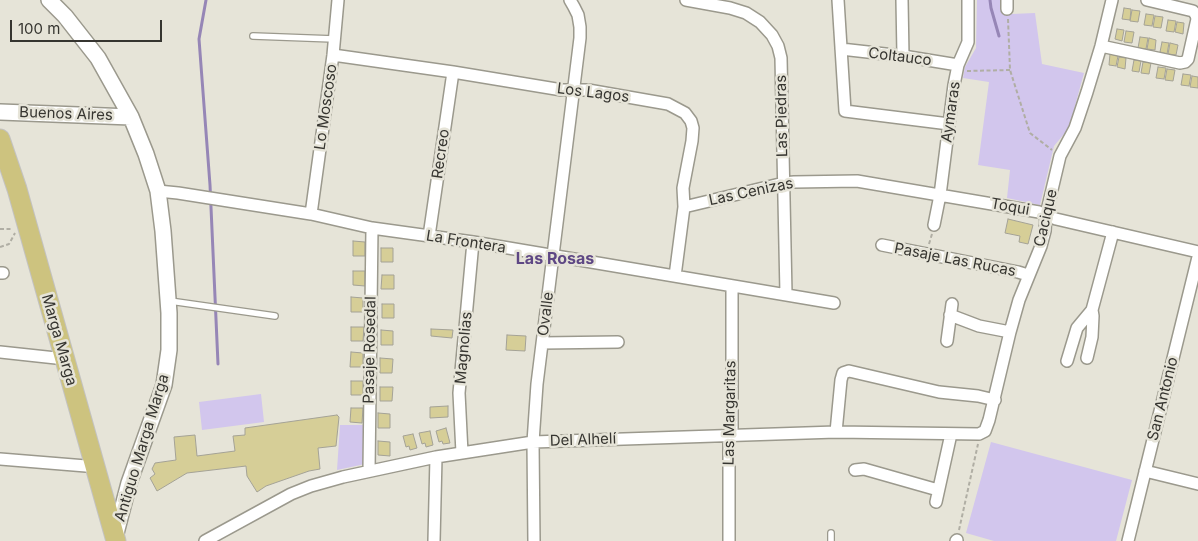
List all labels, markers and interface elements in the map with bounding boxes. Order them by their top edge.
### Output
scale bar [12,10,165,42]
text: 100 m [18,19,60,38]
street label: Coltauco [867,44,933,70]
street label: Lo Moscoso [311,63,341,151]
street label: Las Piedras [772,75,792,157]
street label: Los Lagos [556,80,630,106]
street label: Aymaras [938,80,964,144]
street label: Buenos Aires [19,103,113,125]
street label: Recreo [429,128,453,180]
street label: Las Cenizas [707,174,795,210]
street label: Cacique [1031,188,1061,248]
street label: Toqui [989,195,1031,219]
street label: La Frontera [425,227,507,257]
street label: Pasaje Las Rucas [893,239,1017,281]
district label: Las Rosas [516,249,594,269]
street label: Ovalle [534,291,558,337]
street label: Marga Marga [37,292,81,388]
street label: Pasaje Rosedal [360,296,380,404]
street label: Magnolias [452,311,476,385]
street label: San Antonio [1144,355,1182,443]
street label: Las Margaritas [720,360,740,466]
street label: Antiguo Marga Marga [111,372,173,524]
street label: Del Alhelí [550,430,616,450]

